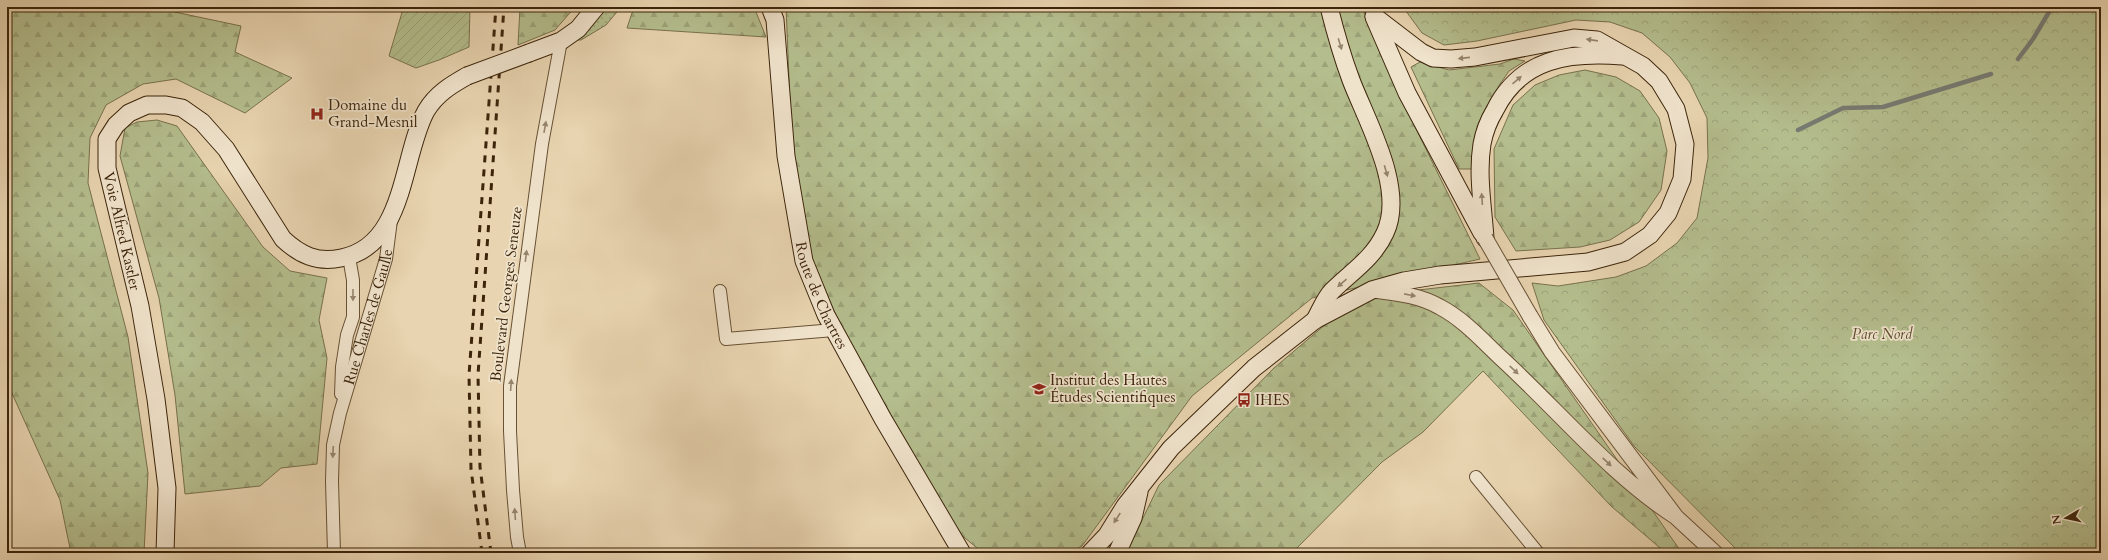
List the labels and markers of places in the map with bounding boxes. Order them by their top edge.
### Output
place label: Domaine du Grand-Mesnil [328,95,418,132]
hospital icon: Domaine du Grand-Mesnil [309,106,325,122]
place label: Institut des Hautes Études Scientifiques [1050,370,1175,407]
school or university icon: Institut des Hautes Études Scientifiques [1031,381,1047,397]
place label: IHES [1255,390,1289,410]
bus stop icon: IHES [1236,392,1252,408]

